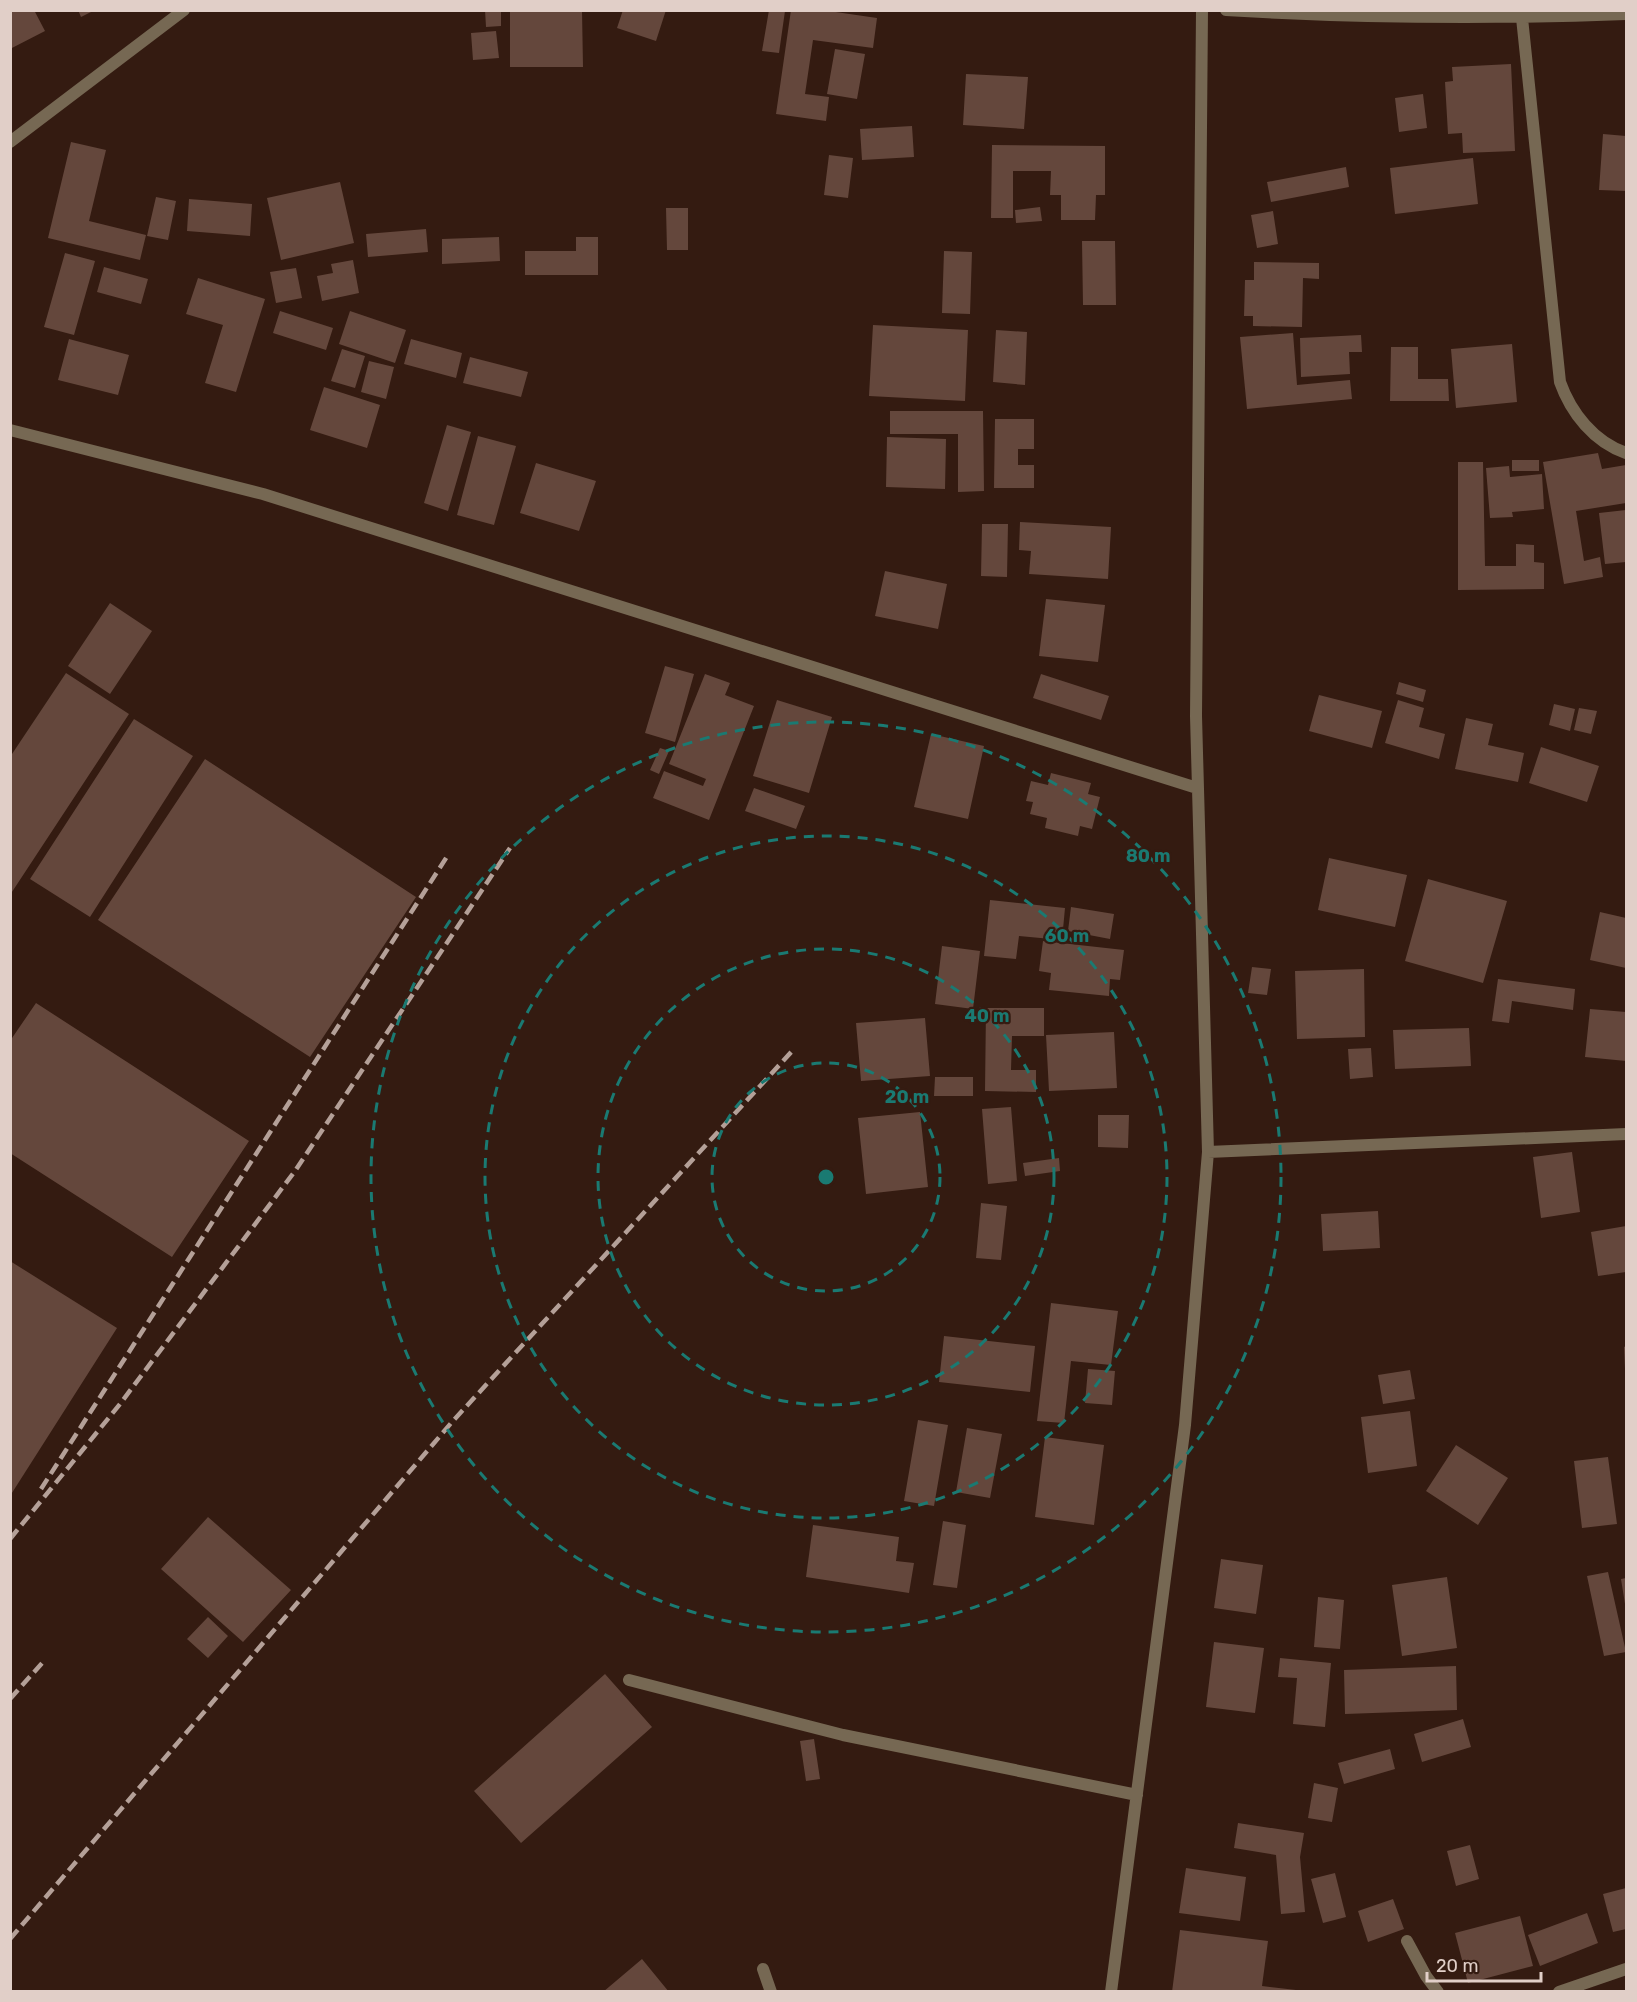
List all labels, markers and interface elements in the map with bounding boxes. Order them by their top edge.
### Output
text: 80 m [1126,845,1170,867]
text: 60 m [1045,925,1089,947]
text: 40 m [965,1005,1009,1027]
text: 20 m [885,1086,929,1108]
centre of rings [816,1167,836,1187]
scale bar [1427,1945,1541,1983]
text: 20 m [1436,1955,1478,1977]

